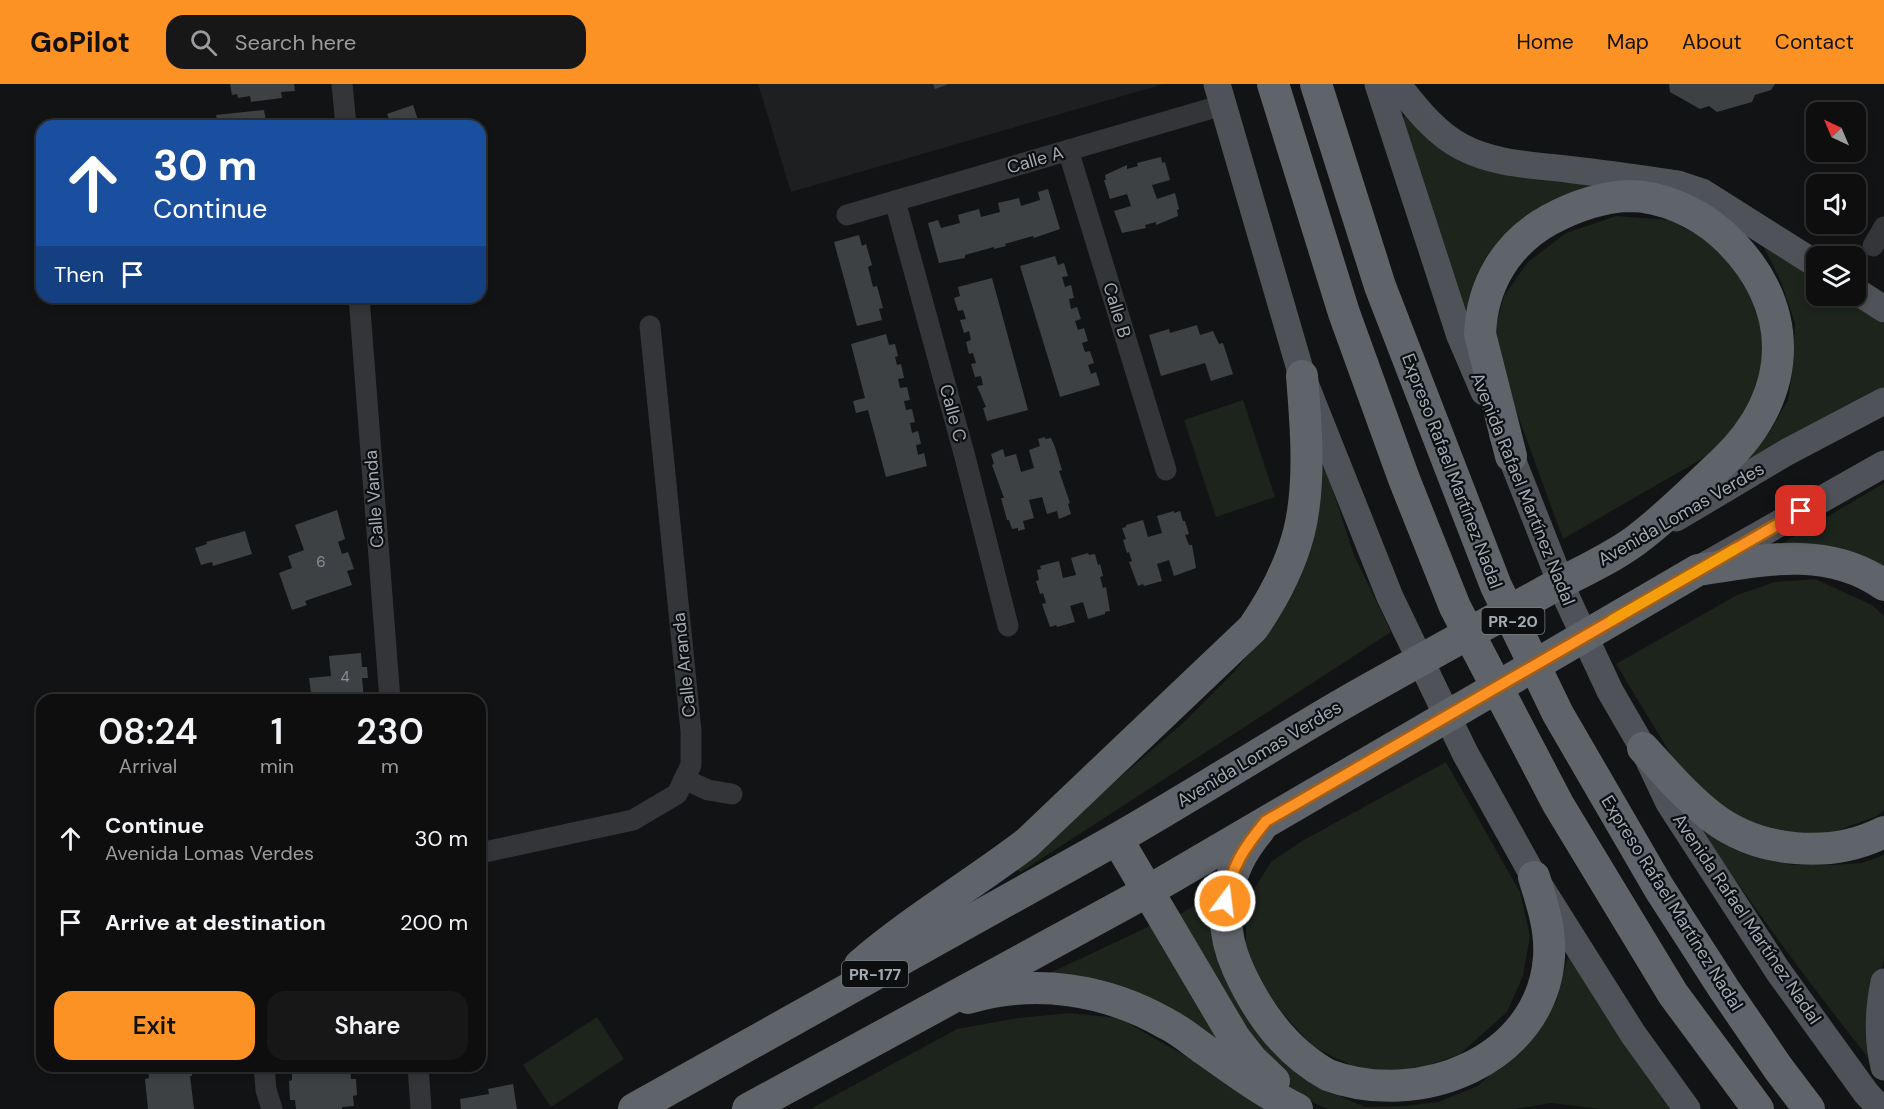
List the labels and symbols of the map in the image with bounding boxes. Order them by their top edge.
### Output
north arrow [1806,102,1866,162]
street label: Calle A [1004,141,1066,179]
street label: Calle B [1097,279,1137,341]
street label: Expreso Rafael Martínez Nadal [1396,350,1508,592]
street label: Avenida Rafael Martínez Nadal [1465,369,1581,609]
street label: Calle C [934,382,972,445]
street label: Calle Vanda [359,449,389,549]
street label: Avenida Lomas Verdes [1593,457,1769,571]
pin [1775,485,1826,536]
house number: 6 [316,552,326,572]
road number: PR-20 [1482,608,1544,634]
street label: Calle Aranda [667,611,701,719]
house number: 4 [340,667,350,687]
street label: Avenida Lomas Verdes [1172,695,1346,813]
street label: Expreso Rafael Martínez Nadal [1596,791,1748,1015]
street label: Avenida Rafael Martínez Nadal [1667,809,1827,1029]
position arrow [1193,869,1257,933]
road number: PR-177 [842,961,908,987]

